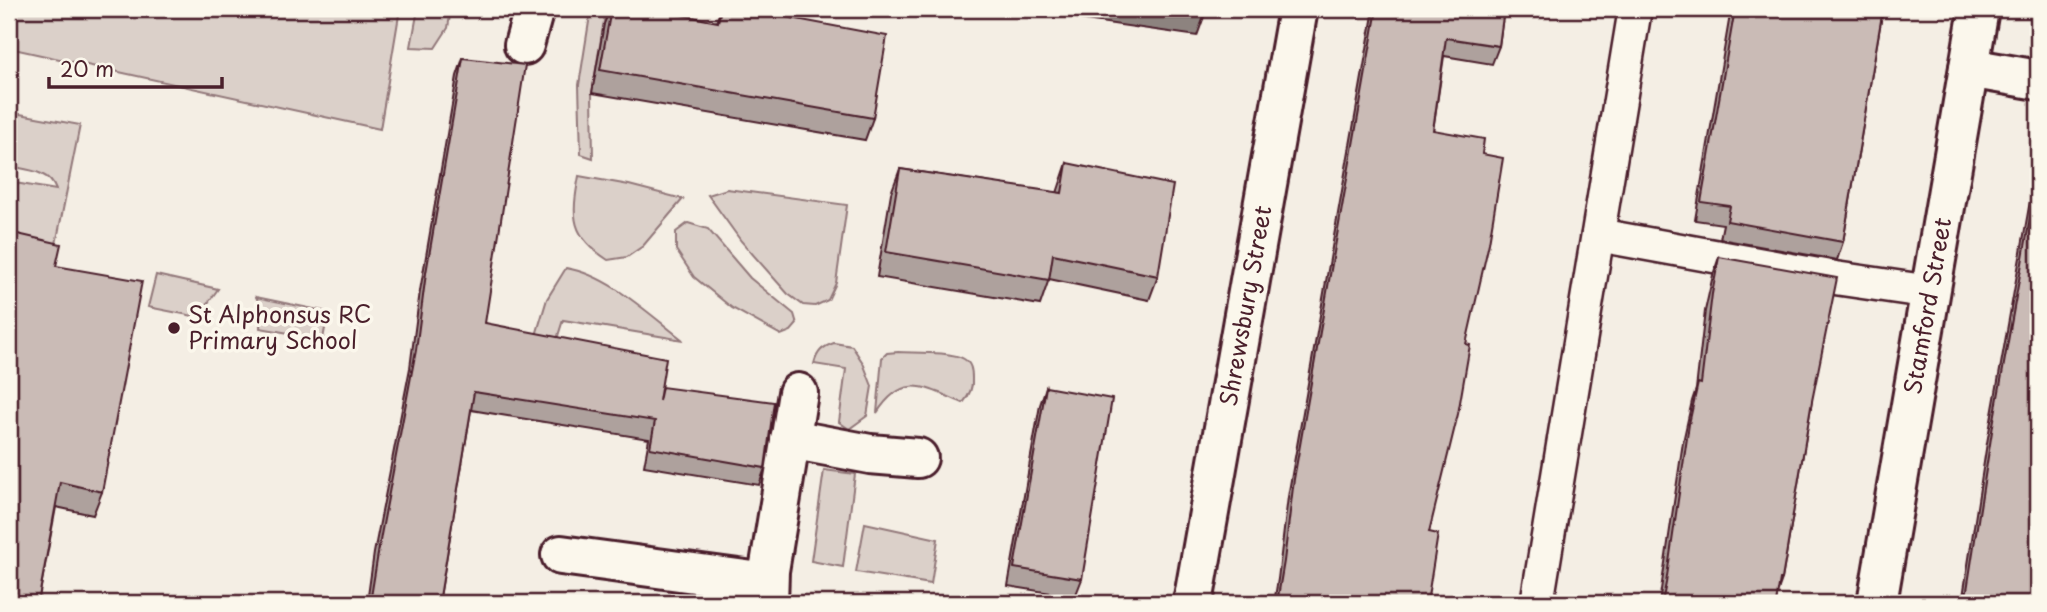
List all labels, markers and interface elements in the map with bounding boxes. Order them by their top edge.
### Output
scale bar [49,46,222,90]
text: 20 m [60,52,114,84]
street label: Shrewsbury Street [1210,203,1279,409]
street label: Stamford Street [1894,215,1959,397]
place label: St Alphonsus RC Primary School [188,296,372,357]
marker: St Alphonsus RC Primary School [166,320,182,336]

